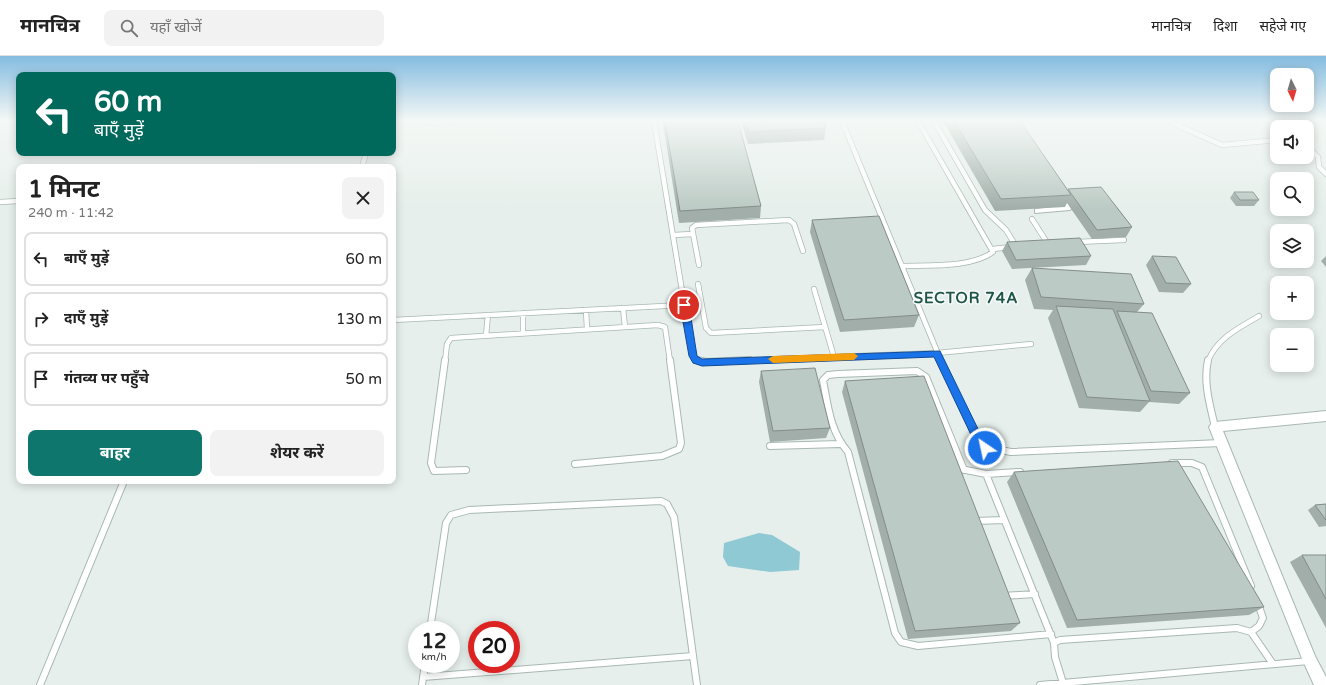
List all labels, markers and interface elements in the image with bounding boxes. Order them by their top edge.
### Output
search box [104,10,384,46]
text: मानचित्र [20,15,80,37]
icon: search [118,17,140,39]
text: यहाँ खोजें [150,18,202,36]
text: मानचित्र [1151,18,1191,35]
text: दिशा [1213,18,1237,35]
text: सहेजे गए [1259,18,1306,35]
north arrow [1270,68,1314,112]
map controls [1270,68,1314,372]
text: 60 m [94,85,162,119]
icon: left [28,88,80,140]
text: बाएँ मुड़ें [94,119,144,141]
button: sound [1270,120,1314,164]
button: search [1270,172,1314,216]
text: 1 मिनट [28,175,100,204]
button: close [342,177,384,219]
text: 240 m · 11:42 [28,205,114,221]
button: layers [1270,224,1314,268]
icon: left [30,248,52,270]
text: बाएँ मुड़ें [64,249,109,267]
text: 60 m [345,250,382,268]
button: + [1270,276,1314,320]
pin [667,288,701,322]
district label: SECTOR 74A [914,289,1018,307]
icon: arrive [673,294,695,316]
icon: right [30,308,52,330]
text: दाएँ मुड़ें [64,309,108,327]
text: 130 m [336,310,382,328]
button: − [1270,328,1314,372]
icon: arrive [30,368,52,390]
text: गंतव्य पर पहुँचे [64,369,149,387]
text: 50 m [345,370,382,388]
position arrow [964,427,1006,469]
button: बाहर [28,430,202,476]
button: शेयर करें [210,430,384,476]
speed limit sign: 20 [468,621,520,673]
text: 12 [421,630,447,654]
text: km/h [421,651,447,663]

